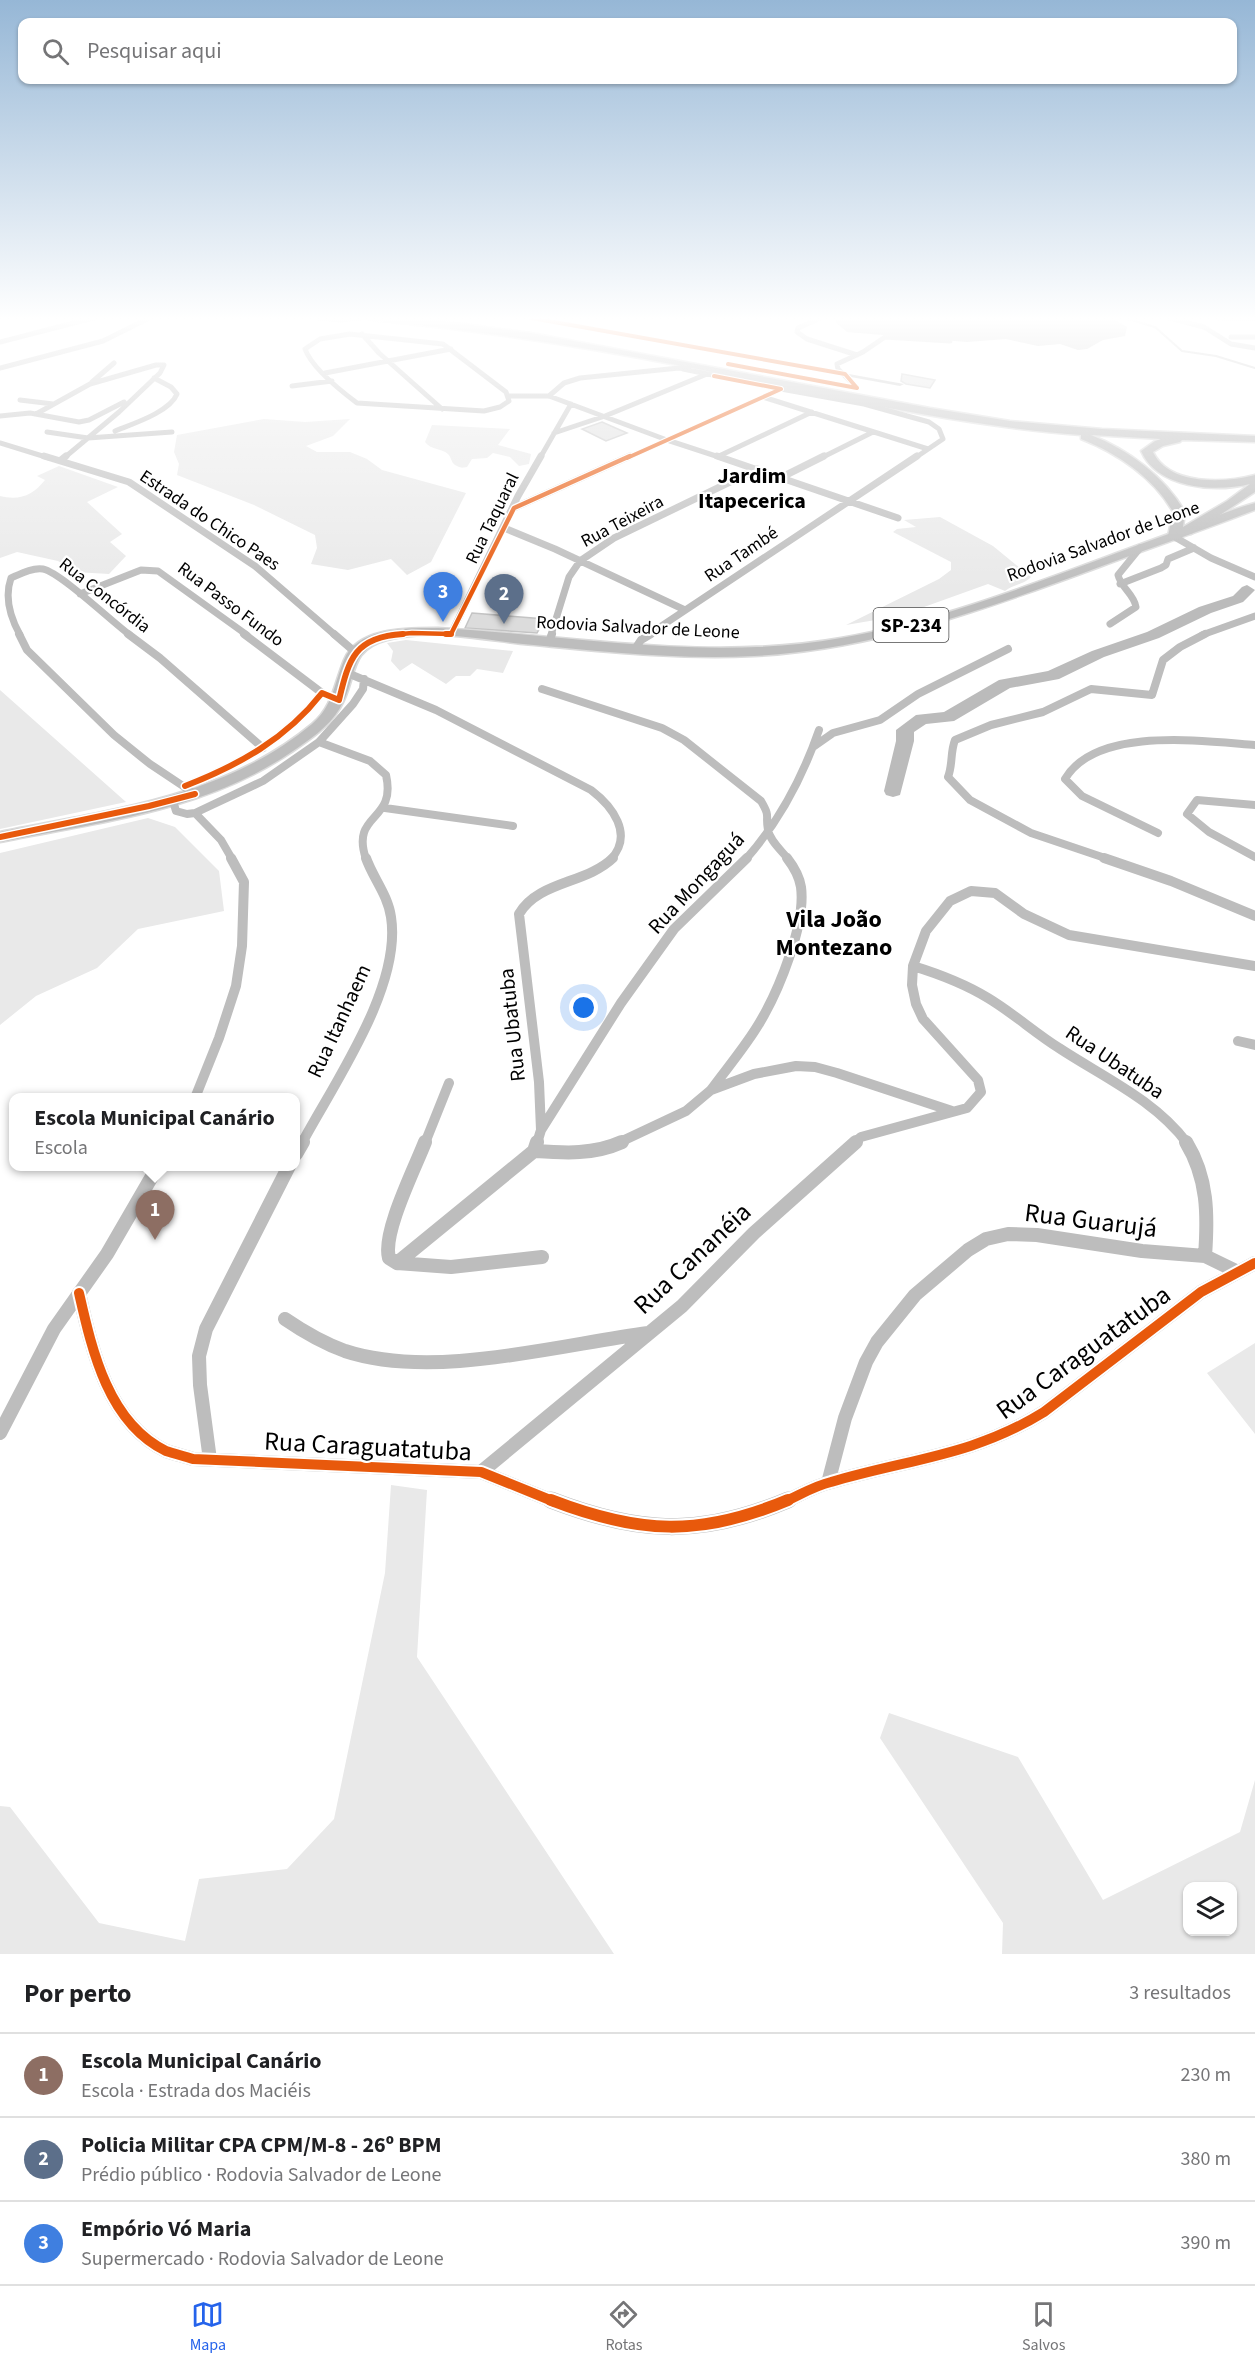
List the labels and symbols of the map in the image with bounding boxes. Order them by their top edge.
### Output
district label: Jardim Itapecerica [698,460,806,517]
street label: Estrada do Chico Paes [135,464,285,577]
street label: Rua Taquaral [460,468,525,568]
street label: Rua Teixeira [576,489,668,554]
street label: Rodovia Salvador de Leone [1003,495,1203,588]
street label: Rua També [699,521,783,588]
street label: Rua Concórdia [54,552,156,639]
street label: Rua Passo Fundo [172,556,289,653]
pin: 3 [424,572,462,622]
pin: 2 [484,574,524,624]
road number: SP-234 [874,608,948,642]
street label: Rodovia Salvador de Leone [536,610,740,645]
street label: Rua Mongaguá [641,825,751,941]
district label: Vila João Montezano [776,902,892,965]
street label: Rua Itanhaem [300,959,378,1083]
street label: Rua Ubatuba [491,967,533,1083]
your location [569,993,598,1022]
street label: Rua Ubatuba [1059,1018,1171,1106]
pin: 1 [136,1190,174,1240]
street label: Rua Cananéia [625,1194,759,1323]
street label: Rua Guarujá [1023,1194,1159,1247]
street label: Rua Caraguatatuba [988,1276,1178,1428]
street label: Rua Caraguatatuba [263,1423,473,1470]

